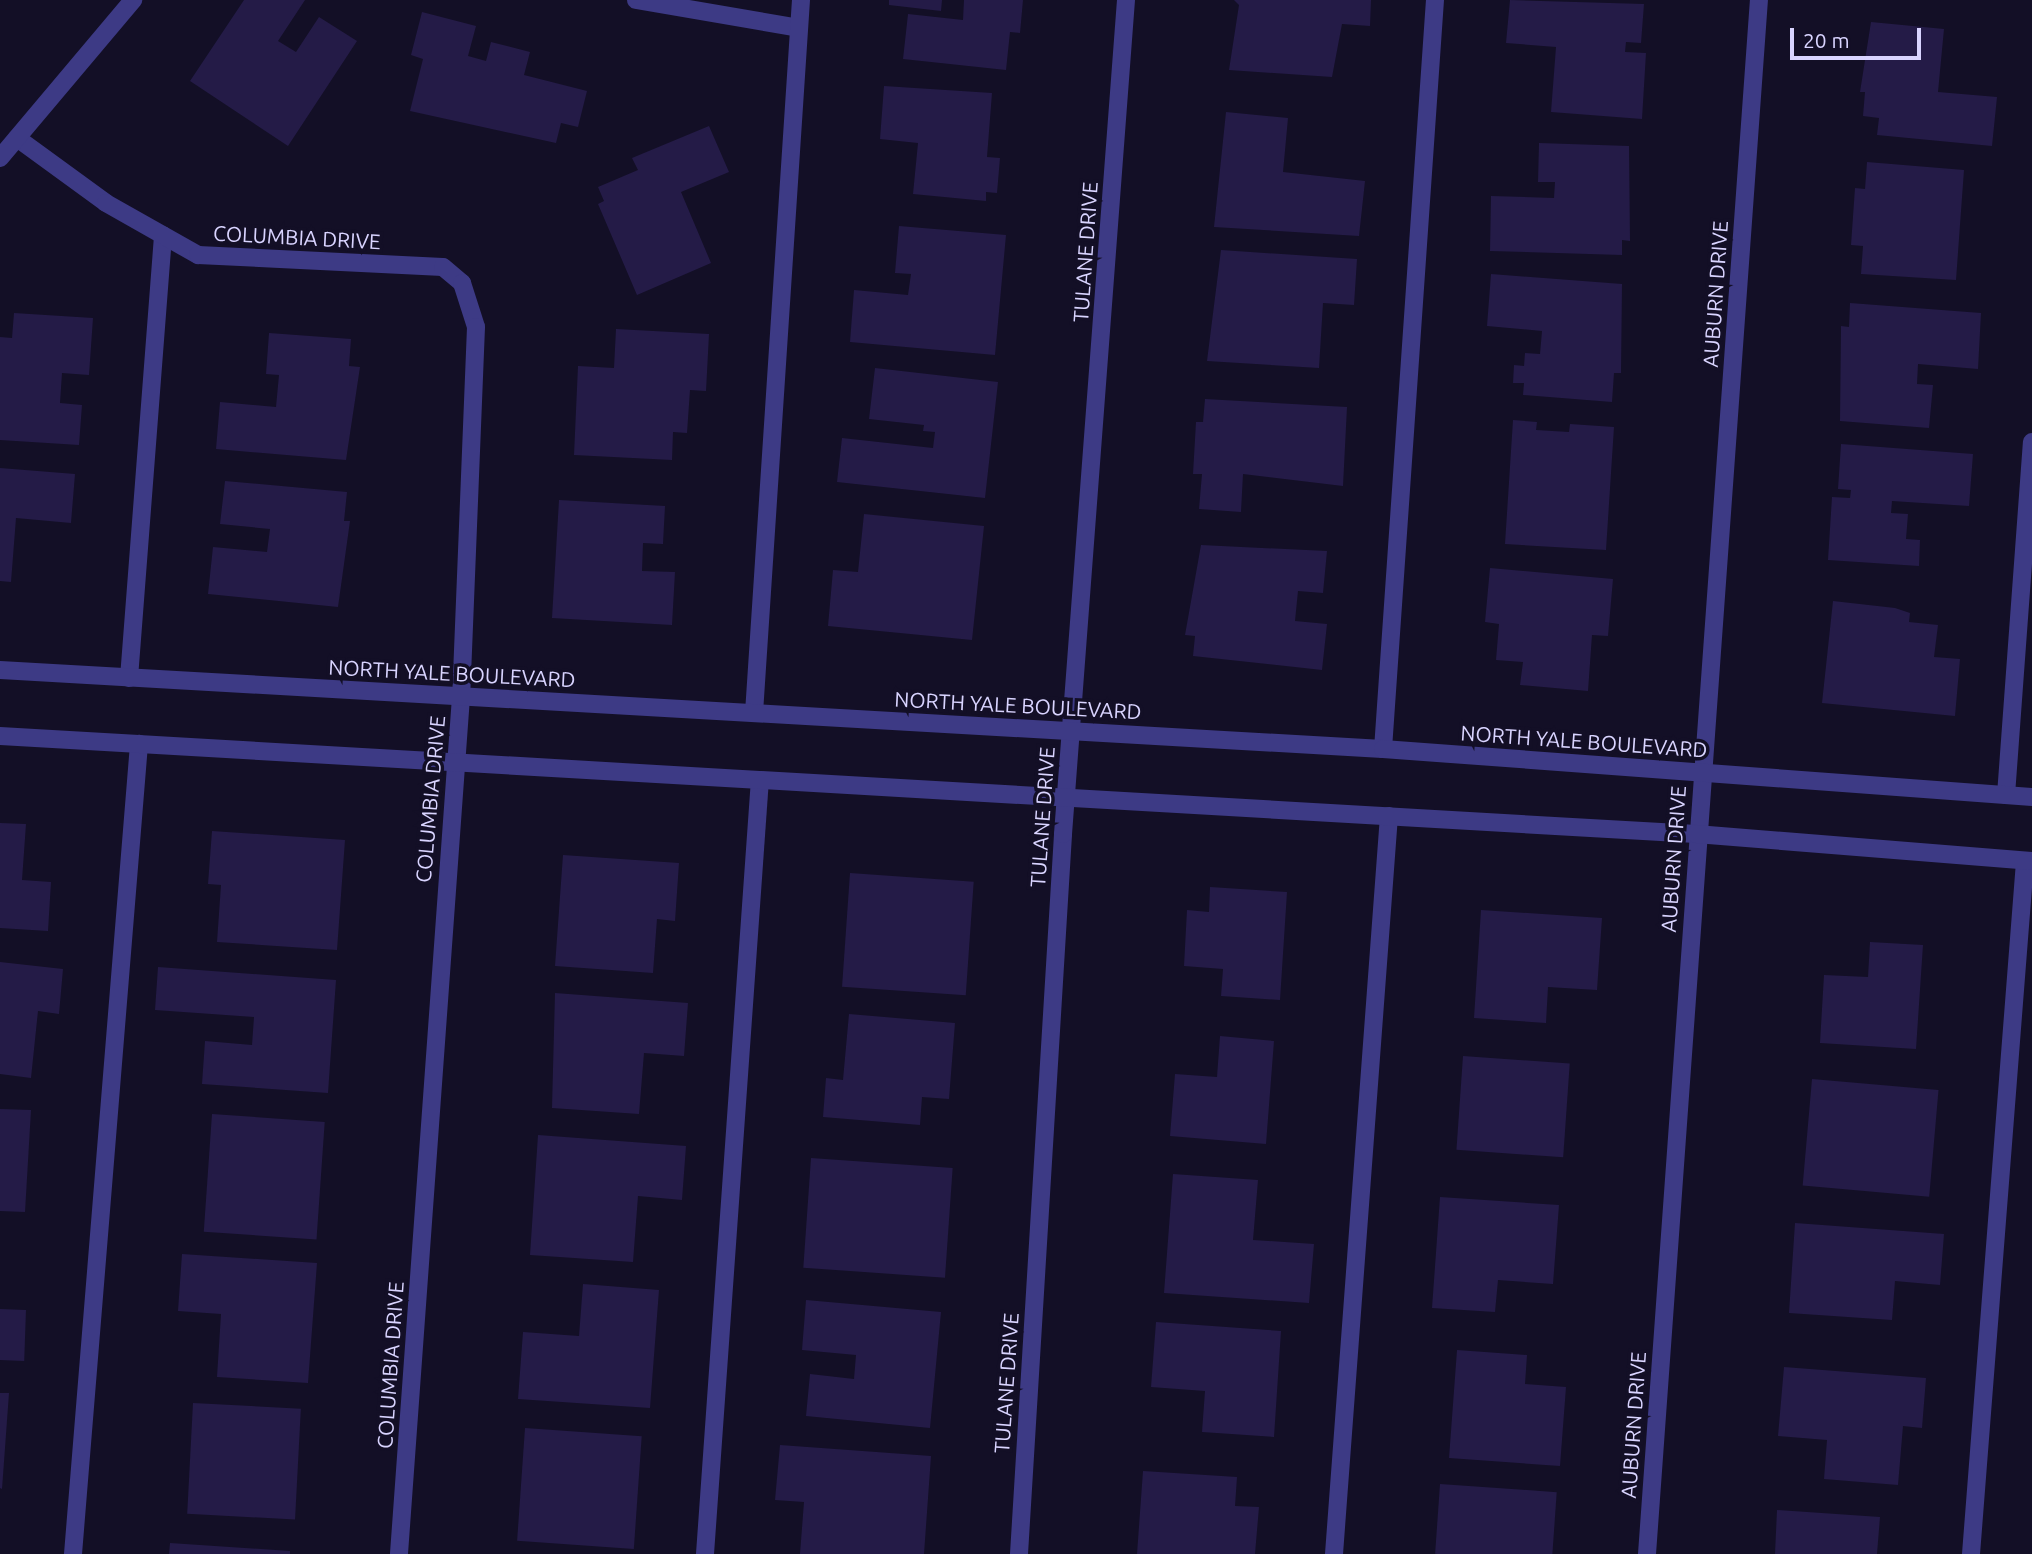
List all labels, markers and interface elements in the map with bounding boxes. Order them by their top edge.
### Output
scale bar [1794,14,1925,58]
text: 20 m [1803,28,1850,52]
street label: TULANE DRIVE [1068,181,1102,323]
street label: COLUMBIA DRIVE [213,220,381,254]
street label: AUBURN DRIVE [1697,220,1733,368]
street label: NORTH YALE BOULEVARD [328,654,576,692]
street label: NORTH YALE BOULEVARD [894,686,1142,724]
street label: COLUMBIA DRIVE [410,714,450,884]
street label: NORTH YALE BOULEVARD [1460,720,1708,762]
street label: TULANE DRIVE [1025,746,1059,888]
street label: AUBURN DRIVE [1655,785,1691,933]
street label: COLUMBIA DRIVE [372,1280,408,1450]
street label: TULANE DRIVE [989,1312,1023,1454]
street label: AUBURN DRIVE [1615,1351,1651,1499]

